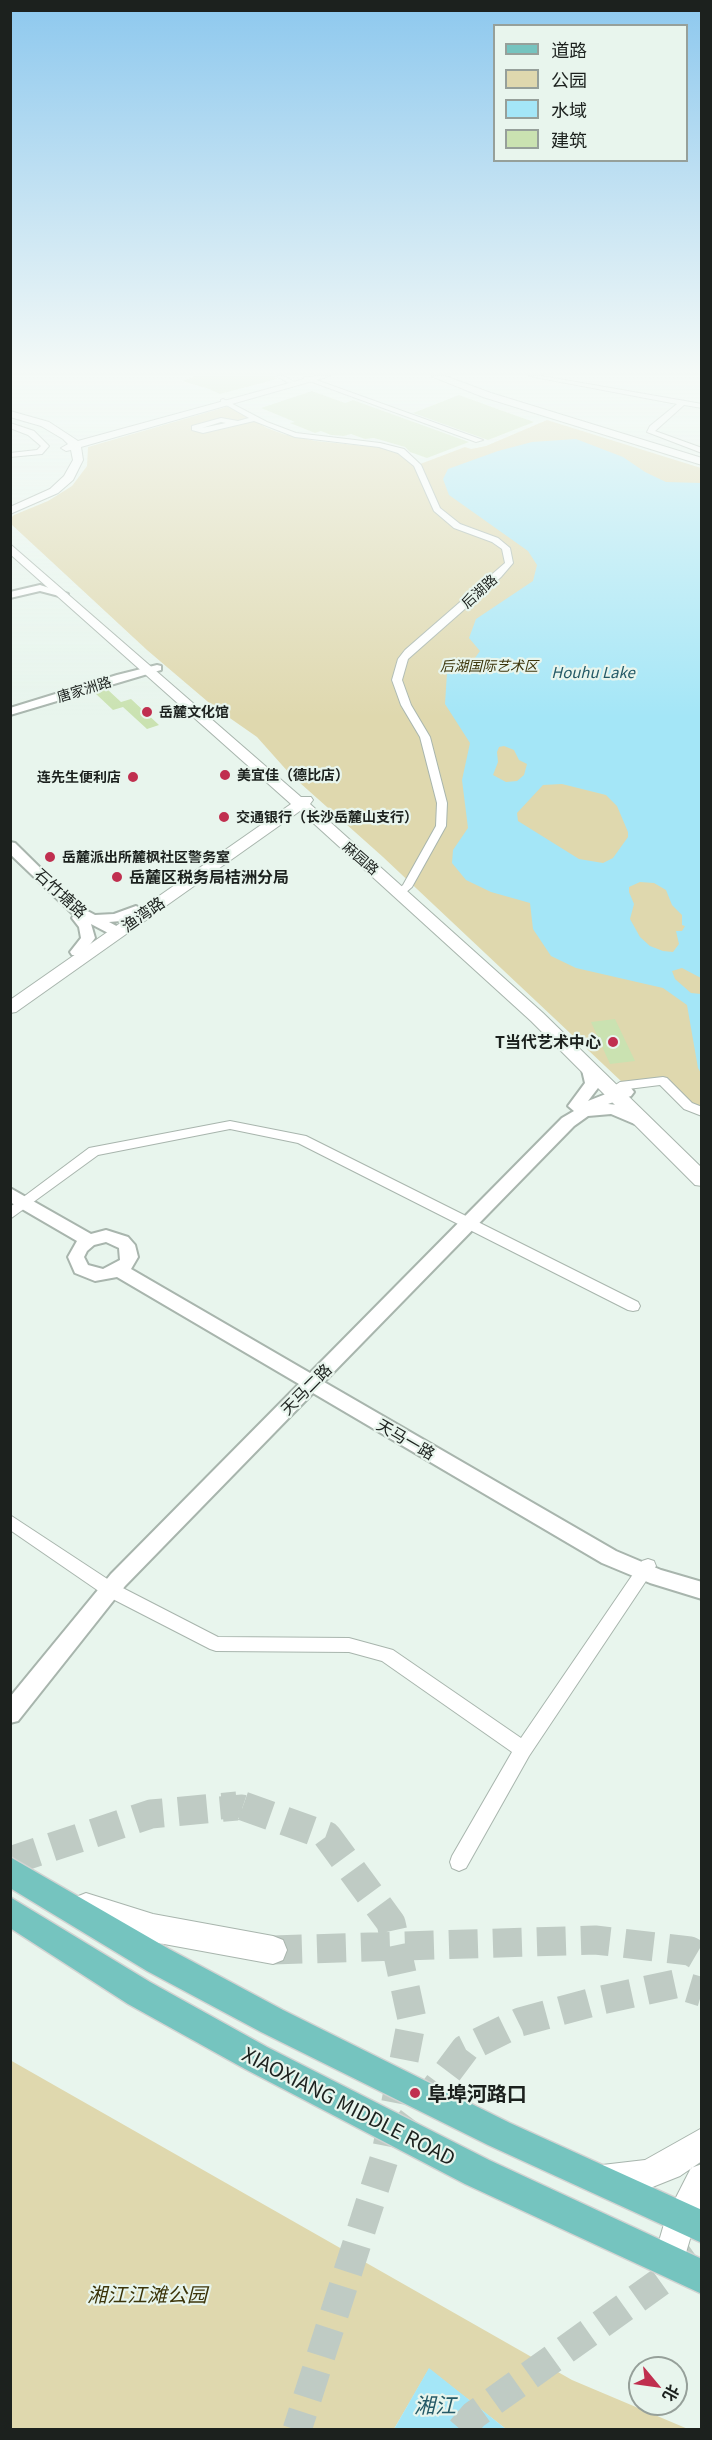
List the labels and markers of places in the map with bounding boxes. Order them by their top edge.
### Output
place label: 岳麓文化馆 [159,704,229,720]
marker: 岳麓文化馆 [140,705,154,719]
place label: 美宜佳（德比店） [237,767,349,783]
marker: 美宜佳（德比店） [218,768,232,782]
place label: 连先生便利店 [37,769,121,785]
marker: 连先生便利店 [126,770,140,784]
place label: 交通银行（长沙岳麓山支行） [236,809,418,825]
marker: 交通银行（长沙岳麓山支行） [217,810,231,824]
place label: 岳麓派出所麓枫社区警务室 [62,849,230,865]
marker: 岳麓派出所麓枫社区警务室 [43,850,57,864]
place label: 岳麓区税务局桔洲分局 [129,867,289,887]
marker: 岳麓区税务局桔洲分局 [110,870,124,884]
place label: T当代艺术中心 [495,1032,601,1052]
marker: T当代艺术中心 [606,1035,620,1049]
place label: 阜埠河路口 [427,2081,527,2105]
marker: 阜埠河路口 [408,2086,422,2100]

